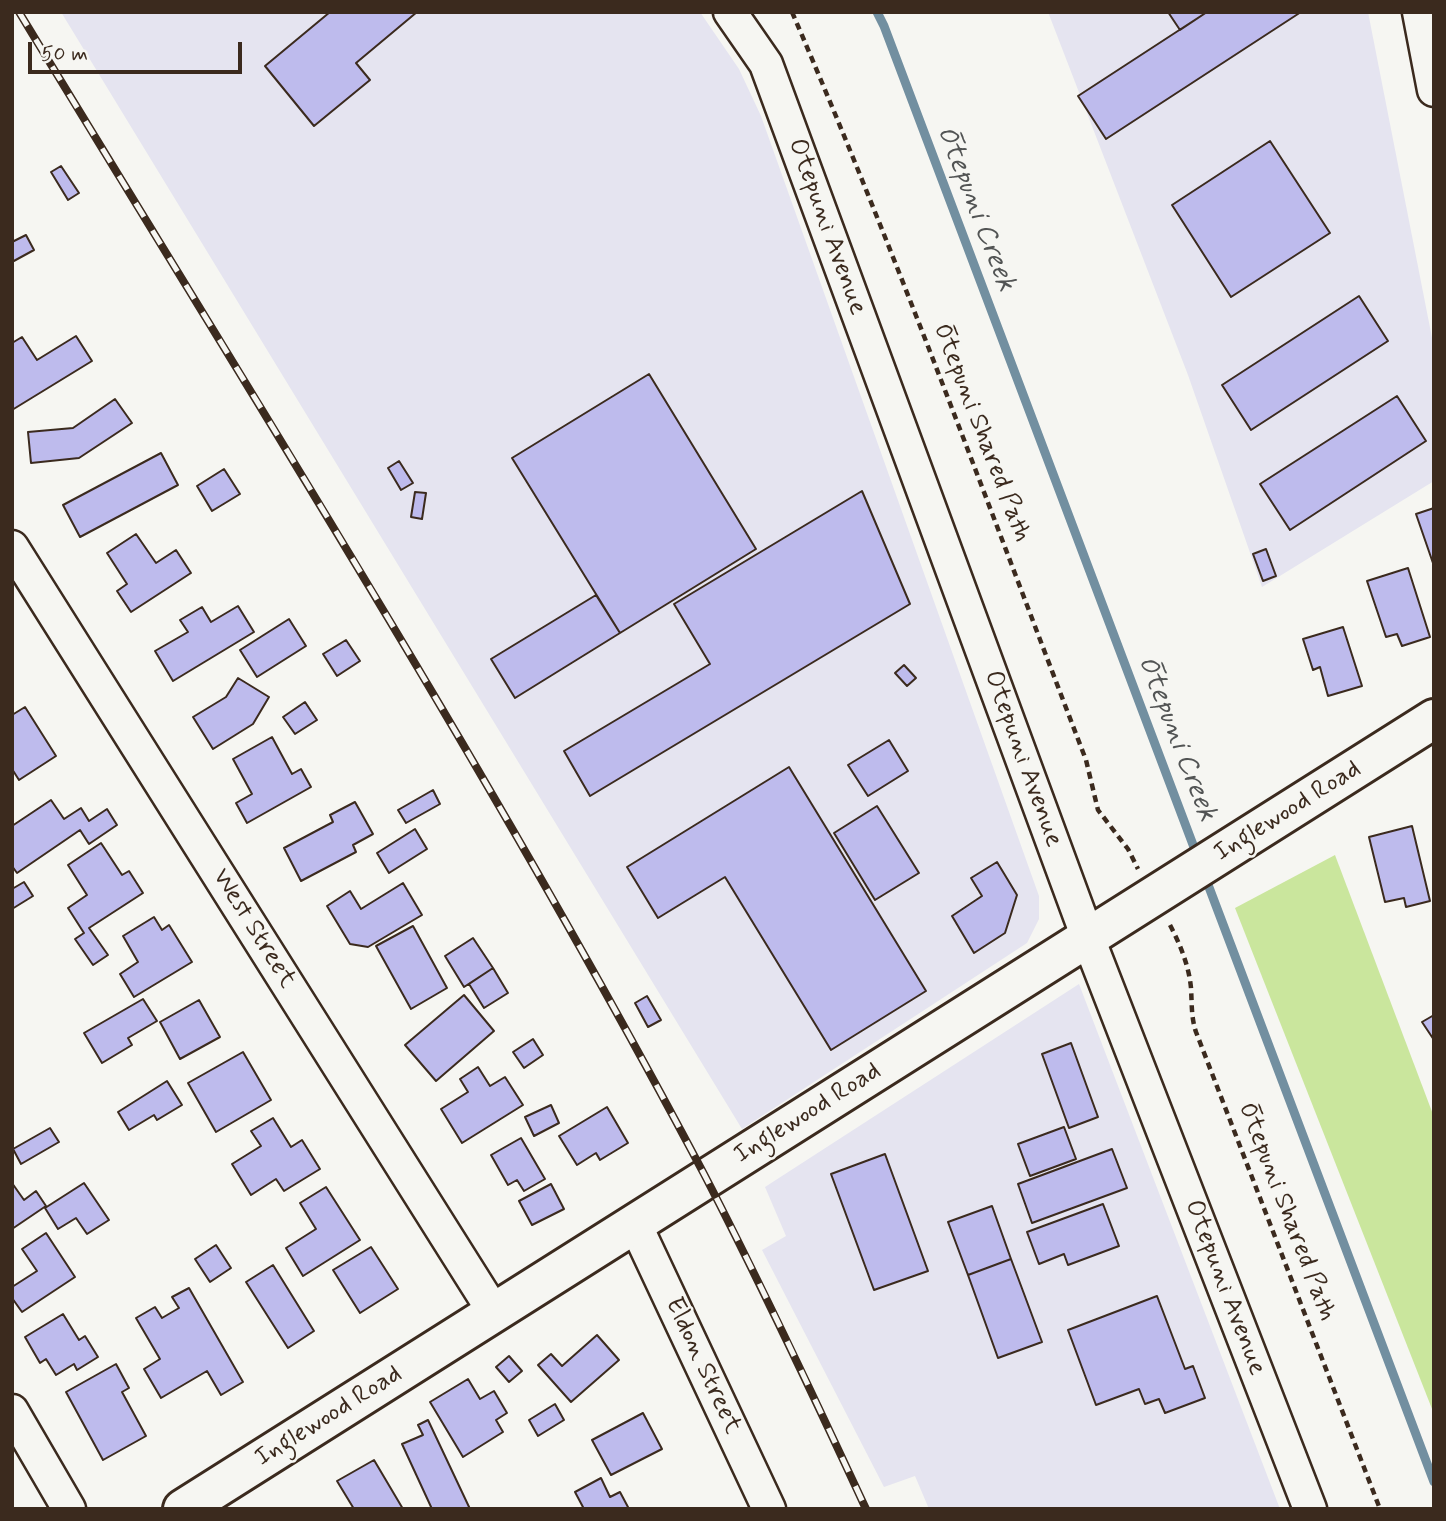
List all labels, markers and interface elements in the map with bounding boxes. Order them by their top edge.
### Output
scale bar [32,28,245,72]
text: 50 m [41,40,88,68]
water label: Ōtepuni Creek [928,122,1022,296]
street label: Otepuni Avenue [780,135,872,319]
street label: Ōtepuni Shared Path [925,320,1037,546]
water label: Ōtepuni Creek [1129,652,1223,826]
street label: Otepuni Avenue [976,667,1068,851]
street label: Inglewood Road [1209,754,1367,870]
street label: West Street [204,864,302,994]
street label: Inglewood Road [729,1056,887,1172]
street label: Ōtepuni Shared Path [1230,1099,1342,1325]
street label: Otepuni Avenue [1176,1196,1272,1380]
street label: Eldon Street [657,1293,747,1439]
street label: Inglewood Road [250,1359,408,1475]

